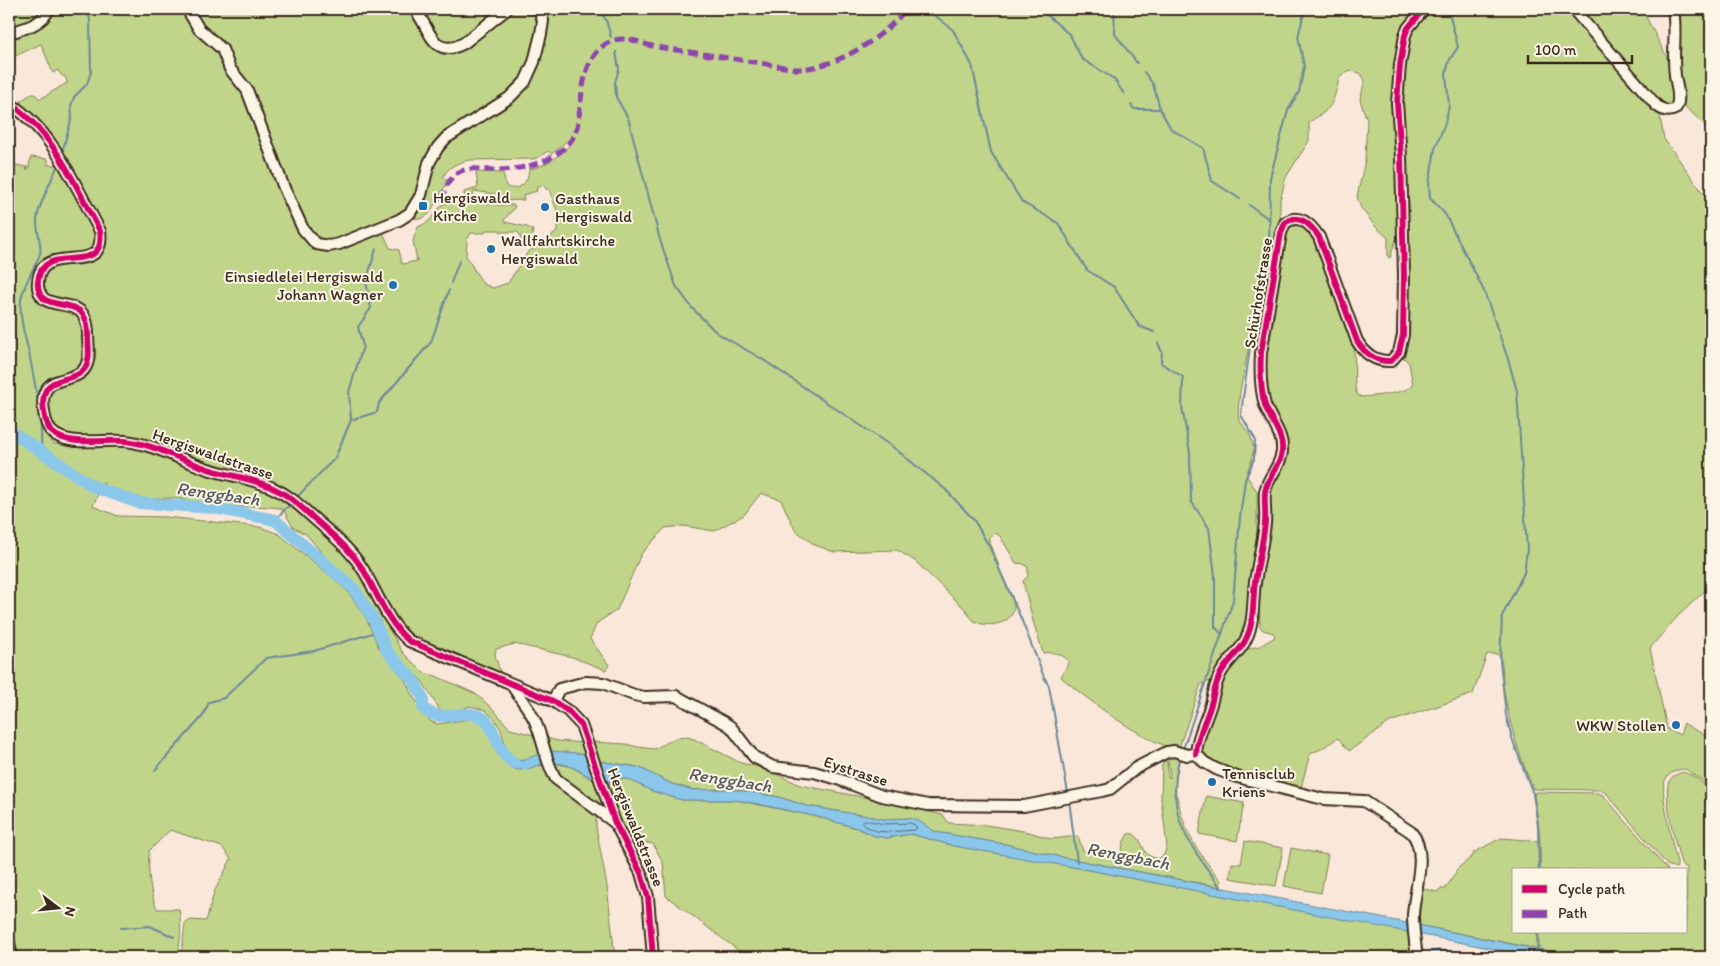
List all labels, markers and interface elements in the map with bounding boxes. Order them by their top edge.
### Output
scale bar [1528,32,1631,64]
text: 100 m [1535,41,1577,59]
place label: Hergiswald Kirche [433,188,510,225]
place label: Gasthaus Hergiswald [555,189,632,226]
marker: Hergiswald Kirche [417,200,429,212]
marker: Gasthaus Hergiswald [539,201,551,213]
place label: Wallfahrtskirche Hergiswald [501,231,615,268]
street label: Schürhofstrasse [1240,236,1276,350]
marker: Wallfahrtskirche Hergiswald [485,243,497,255]
place label: Einsiedlelei Hergiswald Johann Wagner [225,267,384,304]
marker: Einsiedlelei Hergiswald Johann Wagner [387,279,399,291]
street label: Hergiswaldstrasse [150,424,276,484]
water label: Renggbach [175,477,261,511]
place label: WKW Stollen [1576,716,1666,735]
marker: WKW Stollen [1670,719,1682,731]
street label: Eystrasse [822,752,890,790]
water label: Renggbach [687,763,774,797]
place label: Tennisclub Kriens [1222,764,1295,801]
street label: Hergiswaldstrasse [603,765,669,889]
marker: Tennisclub Kriens [1206,776,1218,788]
water label: Renggbach [1085,837,1172,875]
legend [1512,868,1688,934]
text: Cycle path [1558,880,1625,898]
north arrow [32,884,82,934]
text: Path [1558,904,1587,922]
text: N [61,905,79,918]

